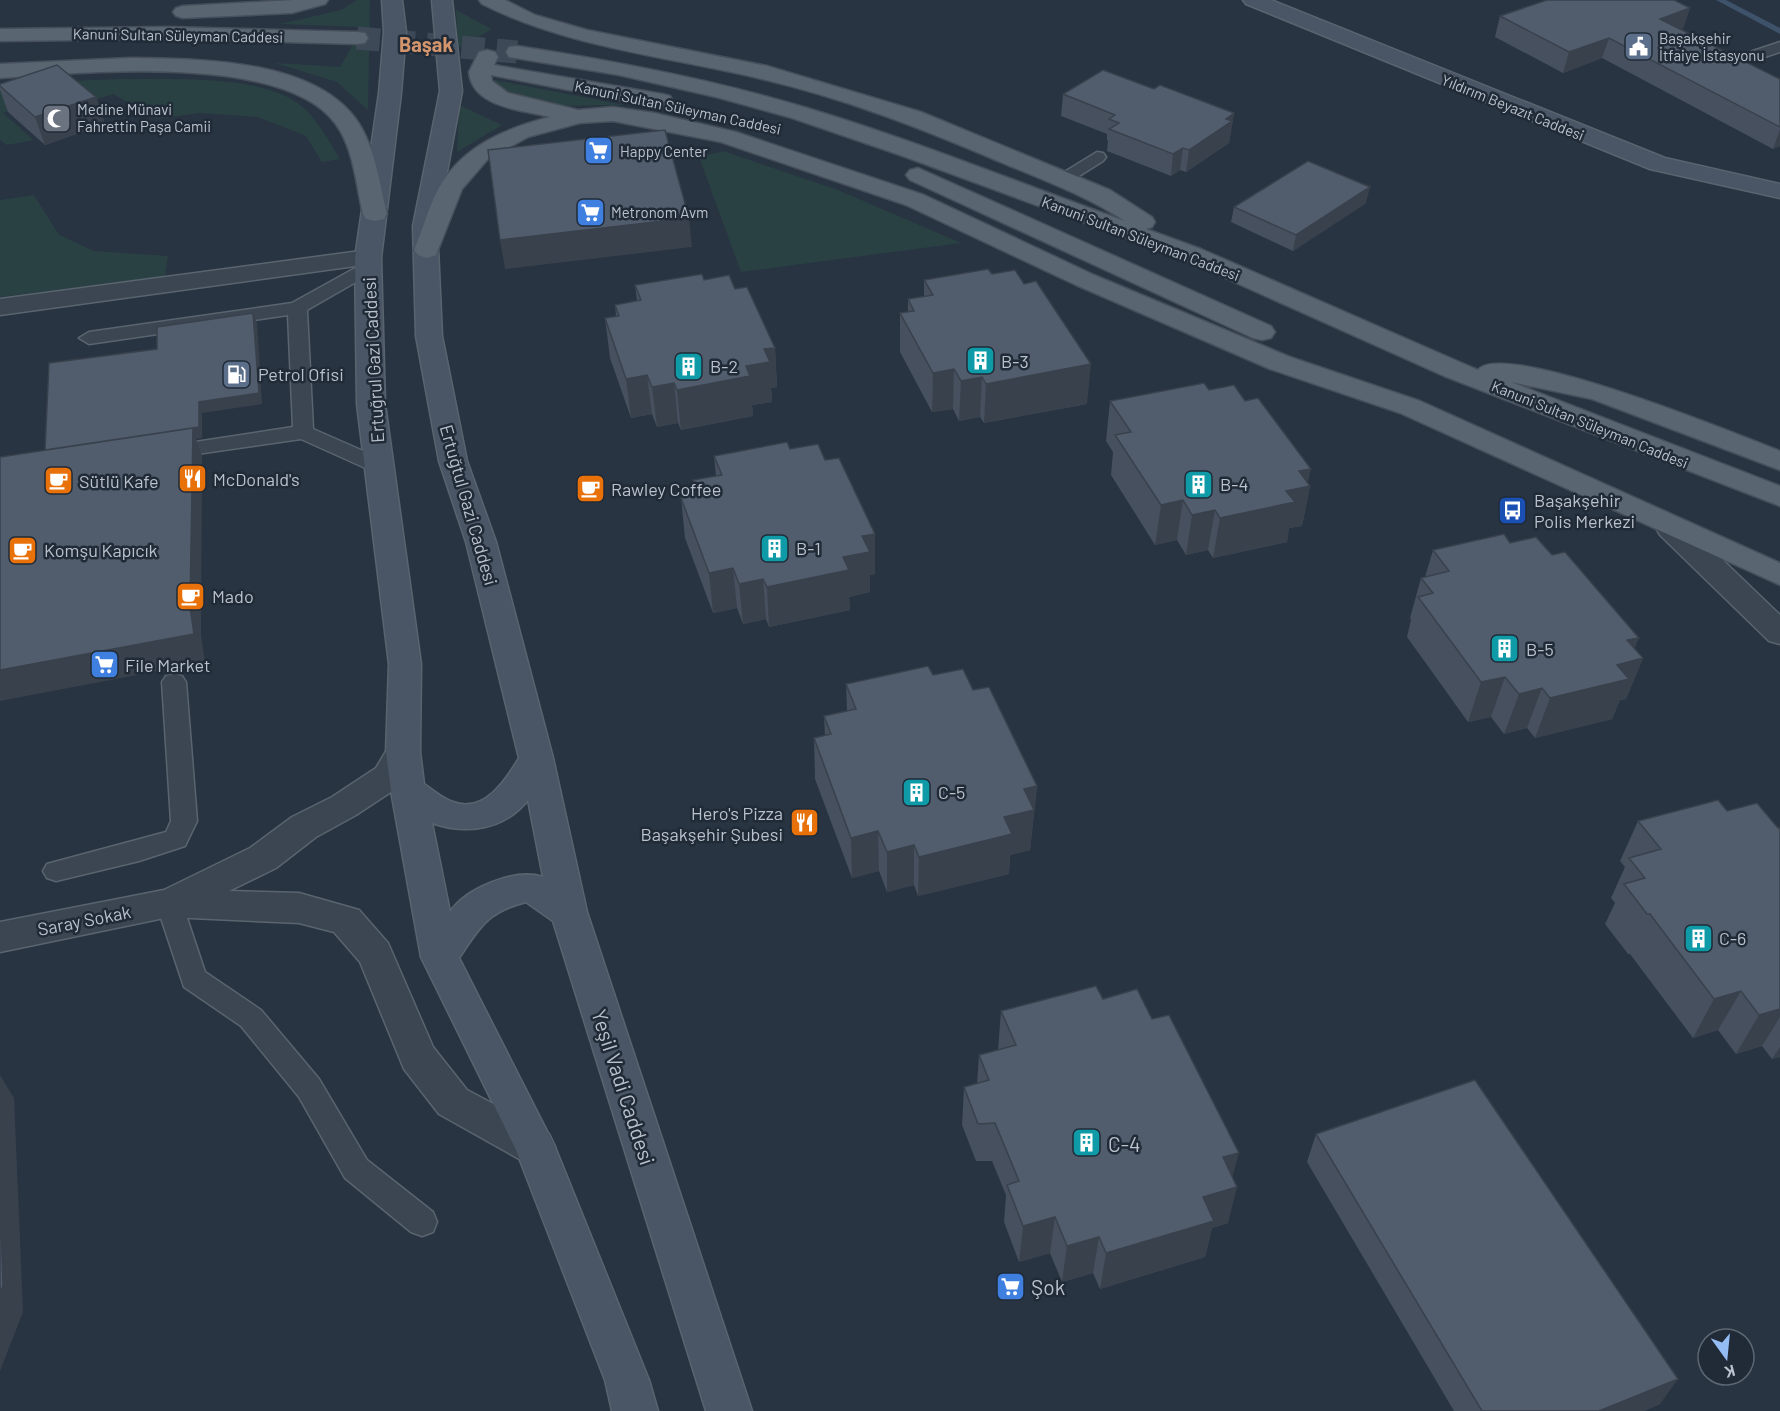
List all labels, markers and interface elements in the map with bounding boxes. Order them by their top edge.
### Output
street label: Kanuni Sultan Süleyman Caddesi [73,24,283,46]
place label: Başakşehir İtfaiye İstasyonu [1659,29,1764,64]
public building icon: Başakşehir İtfaiye İstasyonu [1622,31,1654,63]
district label: Başak [399,32,453,56]
street label: Yıldırım Beyazıt Caddesi [1439,70,1587,144]
street label: Kanuni Sultan Süleyman Caddesi [573,76,783,138]
place label: Medine Münavi Fahrettin Paşa Camii [77,100,211,135]
mosque icon: Medine Münavi Fahrettin Paşa Camii [40,102,72,134]
supermarket icon: Happy Center [583,135,615,167]
place label: Happy Center [620,142,708,160]
street label: Kanuni Sultan Süleyman Caddesi [1040,192,1242,284]
supermarket icon: Metronom Avm [574,196,606,228]
place label: Metronom Avm [611,203,708,221]
street label: Ertuğrul Gazi Caddesi [358,276,388,444]
building icon: B-3 [964,345,996,377]
building icon: B-2 [673,350,705,382]
place label: B-3 [1001,350,1029,372]
place label: B-2 [710,355,738,377]
fuel station icon: Petrol Ofisi [221,358,253,390]
place label: Petrol Ofisi [258,363,344,385]
street label: Kanuni Sultan Süleyman Caddesi [1489,376,1691,472]
street label: Ertuğtul Gazi Caddesi [436,422,502,588]
restaurant icon: McDonald's [176,463,208,495]
cafe icon: Sütlü Kafe [42,465,74,497]
place label: McDonald's [213,468,300,490]
building icon: B-4 [1183,468,1215,500]
place label: Sütlü Kafe [79,470,159,492]
cafe icon: Rawley Coffee [574,473,606,505]
place label: B-4 [1220,473,1248,495]
place label: Rawley Coffee [611,478,721,500]
place label: Başakşehir Polis Merkezi [1534,489,1635,532]
bus stop icon: Başakşehir Polis Merkezi [1497,494,1529,526]
building icon: B-1 [759,532,791,564]
cafe icon: Komşu Kapıcık [7,534,39,566]
place label: B-1 [796,537,821,559]
place label: Komşu Kapıcık [44,539,158,561]
cafe icon: Mado [175,580,207,612]
place label: Mado [212,585,254,607]
building icon: B-5 [1489,633,1521,665]
place label: B-5 [1526,638,1554,660]
supermarket icon: File Market [88,649,120,681]
place label: File Market [125,654,210,676]
building icon: C-5 [901,776,933,808]
place label: C-5 [938,781,965,803]
place label: Hero's Pizza Başakşehir Şubesi [640,802,783,845]
restaurant icon: Hero's Pizza Başakşehir Şubesi [788,807,820,839]
street label: Saray Sokak [35,900,133,940]
building icon: C-6 [1682,922,1714,954]
place label: C-6 [1719,927,1746,949]
street label: Yeşil Vadi Caddesi [587,1006,661,1168]
building icon: C-4 [1071,1127,1103,1159]
place label: C-4 [1108,1131,1141,1156]
supermarket icon: Şok [994,1270,1026,1302]
place label: Şok [1031,1274,1065,1299]
north arrow [1696,1327,1756,1387]
text: K [1723,1361,1737,1382]

